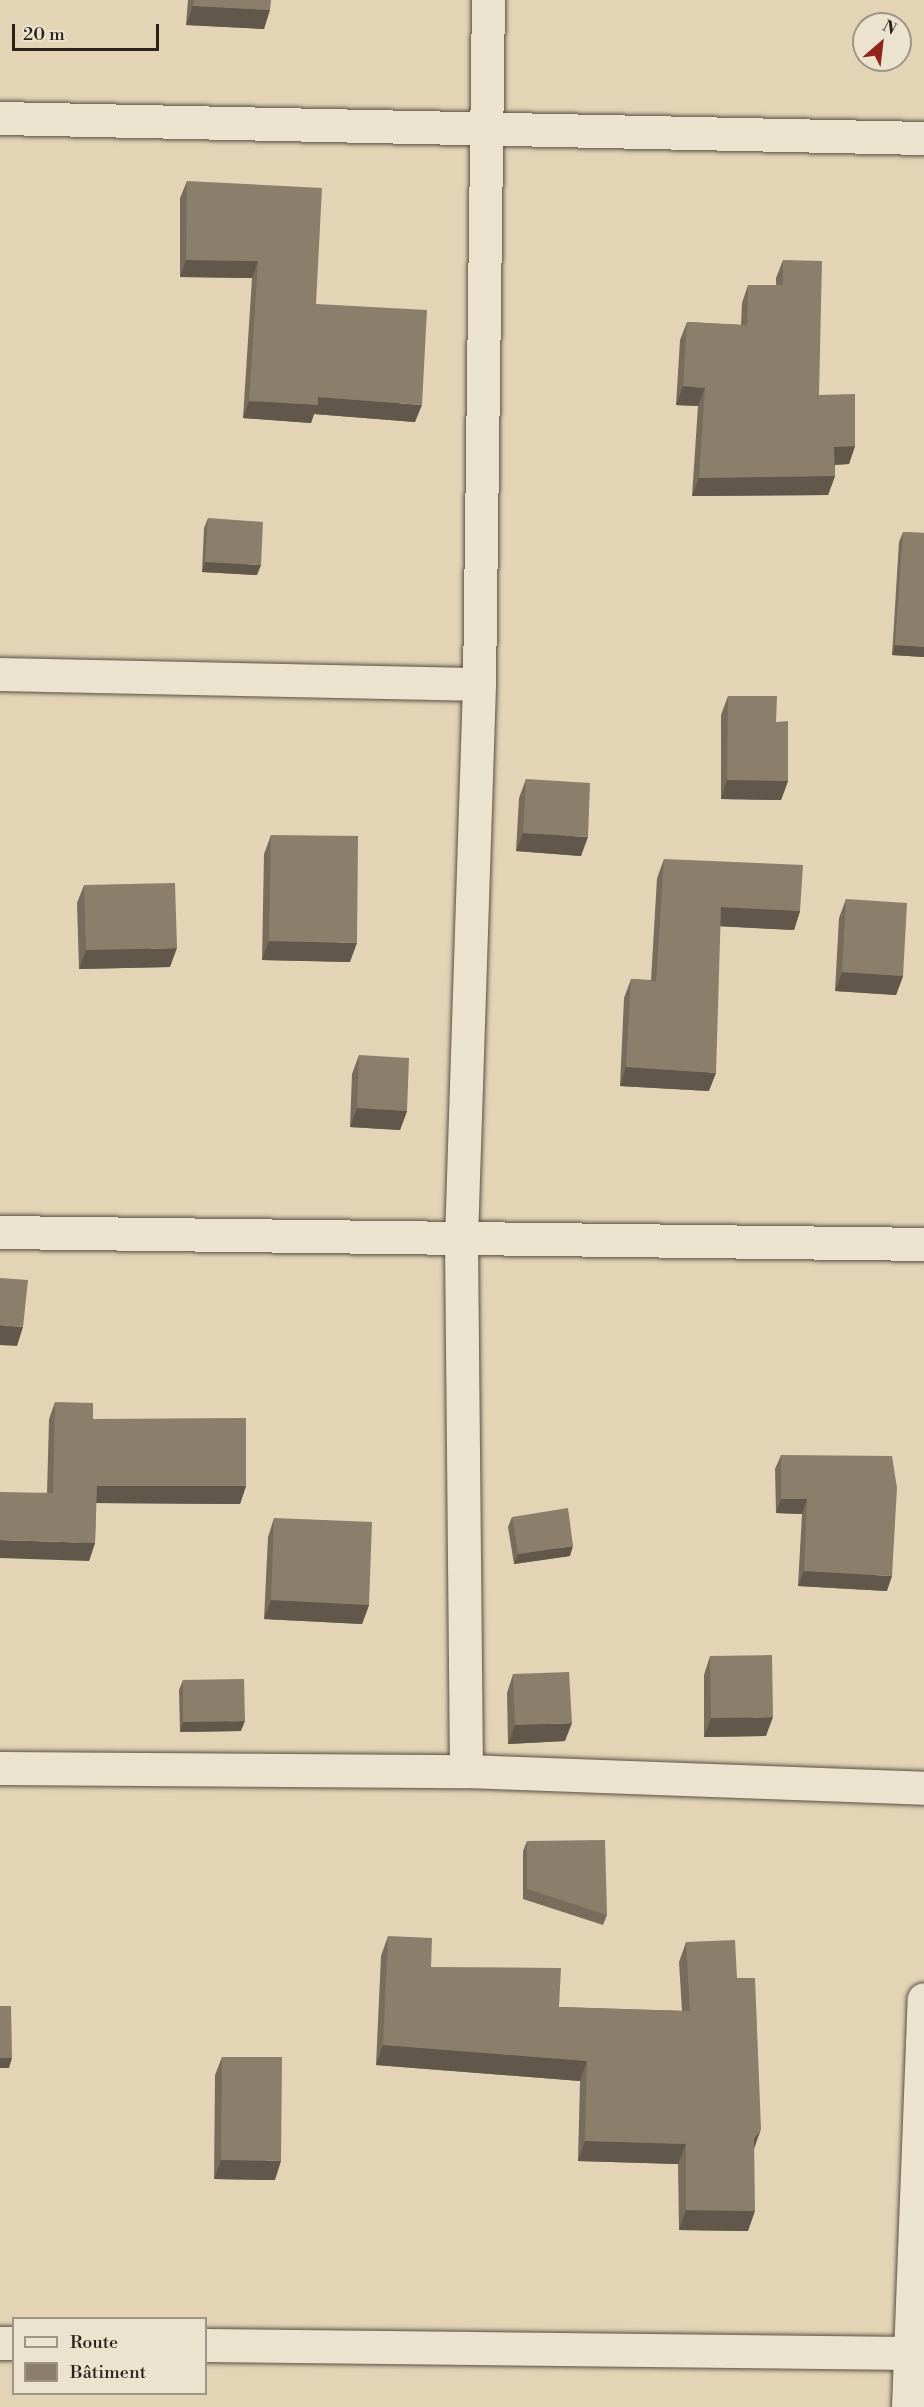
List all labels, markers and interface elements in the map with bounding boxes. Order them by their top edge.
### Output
scale bar [15,12,162,50]
north arrow [852,12,912,72]
text: N [879,16,900,40]
text: 20 m [23,23,65,46]
legend [12,2317,207,2395]
text: Route [70,2331,118,2354]
text: Bâtiment [70,2361,146,2384]

